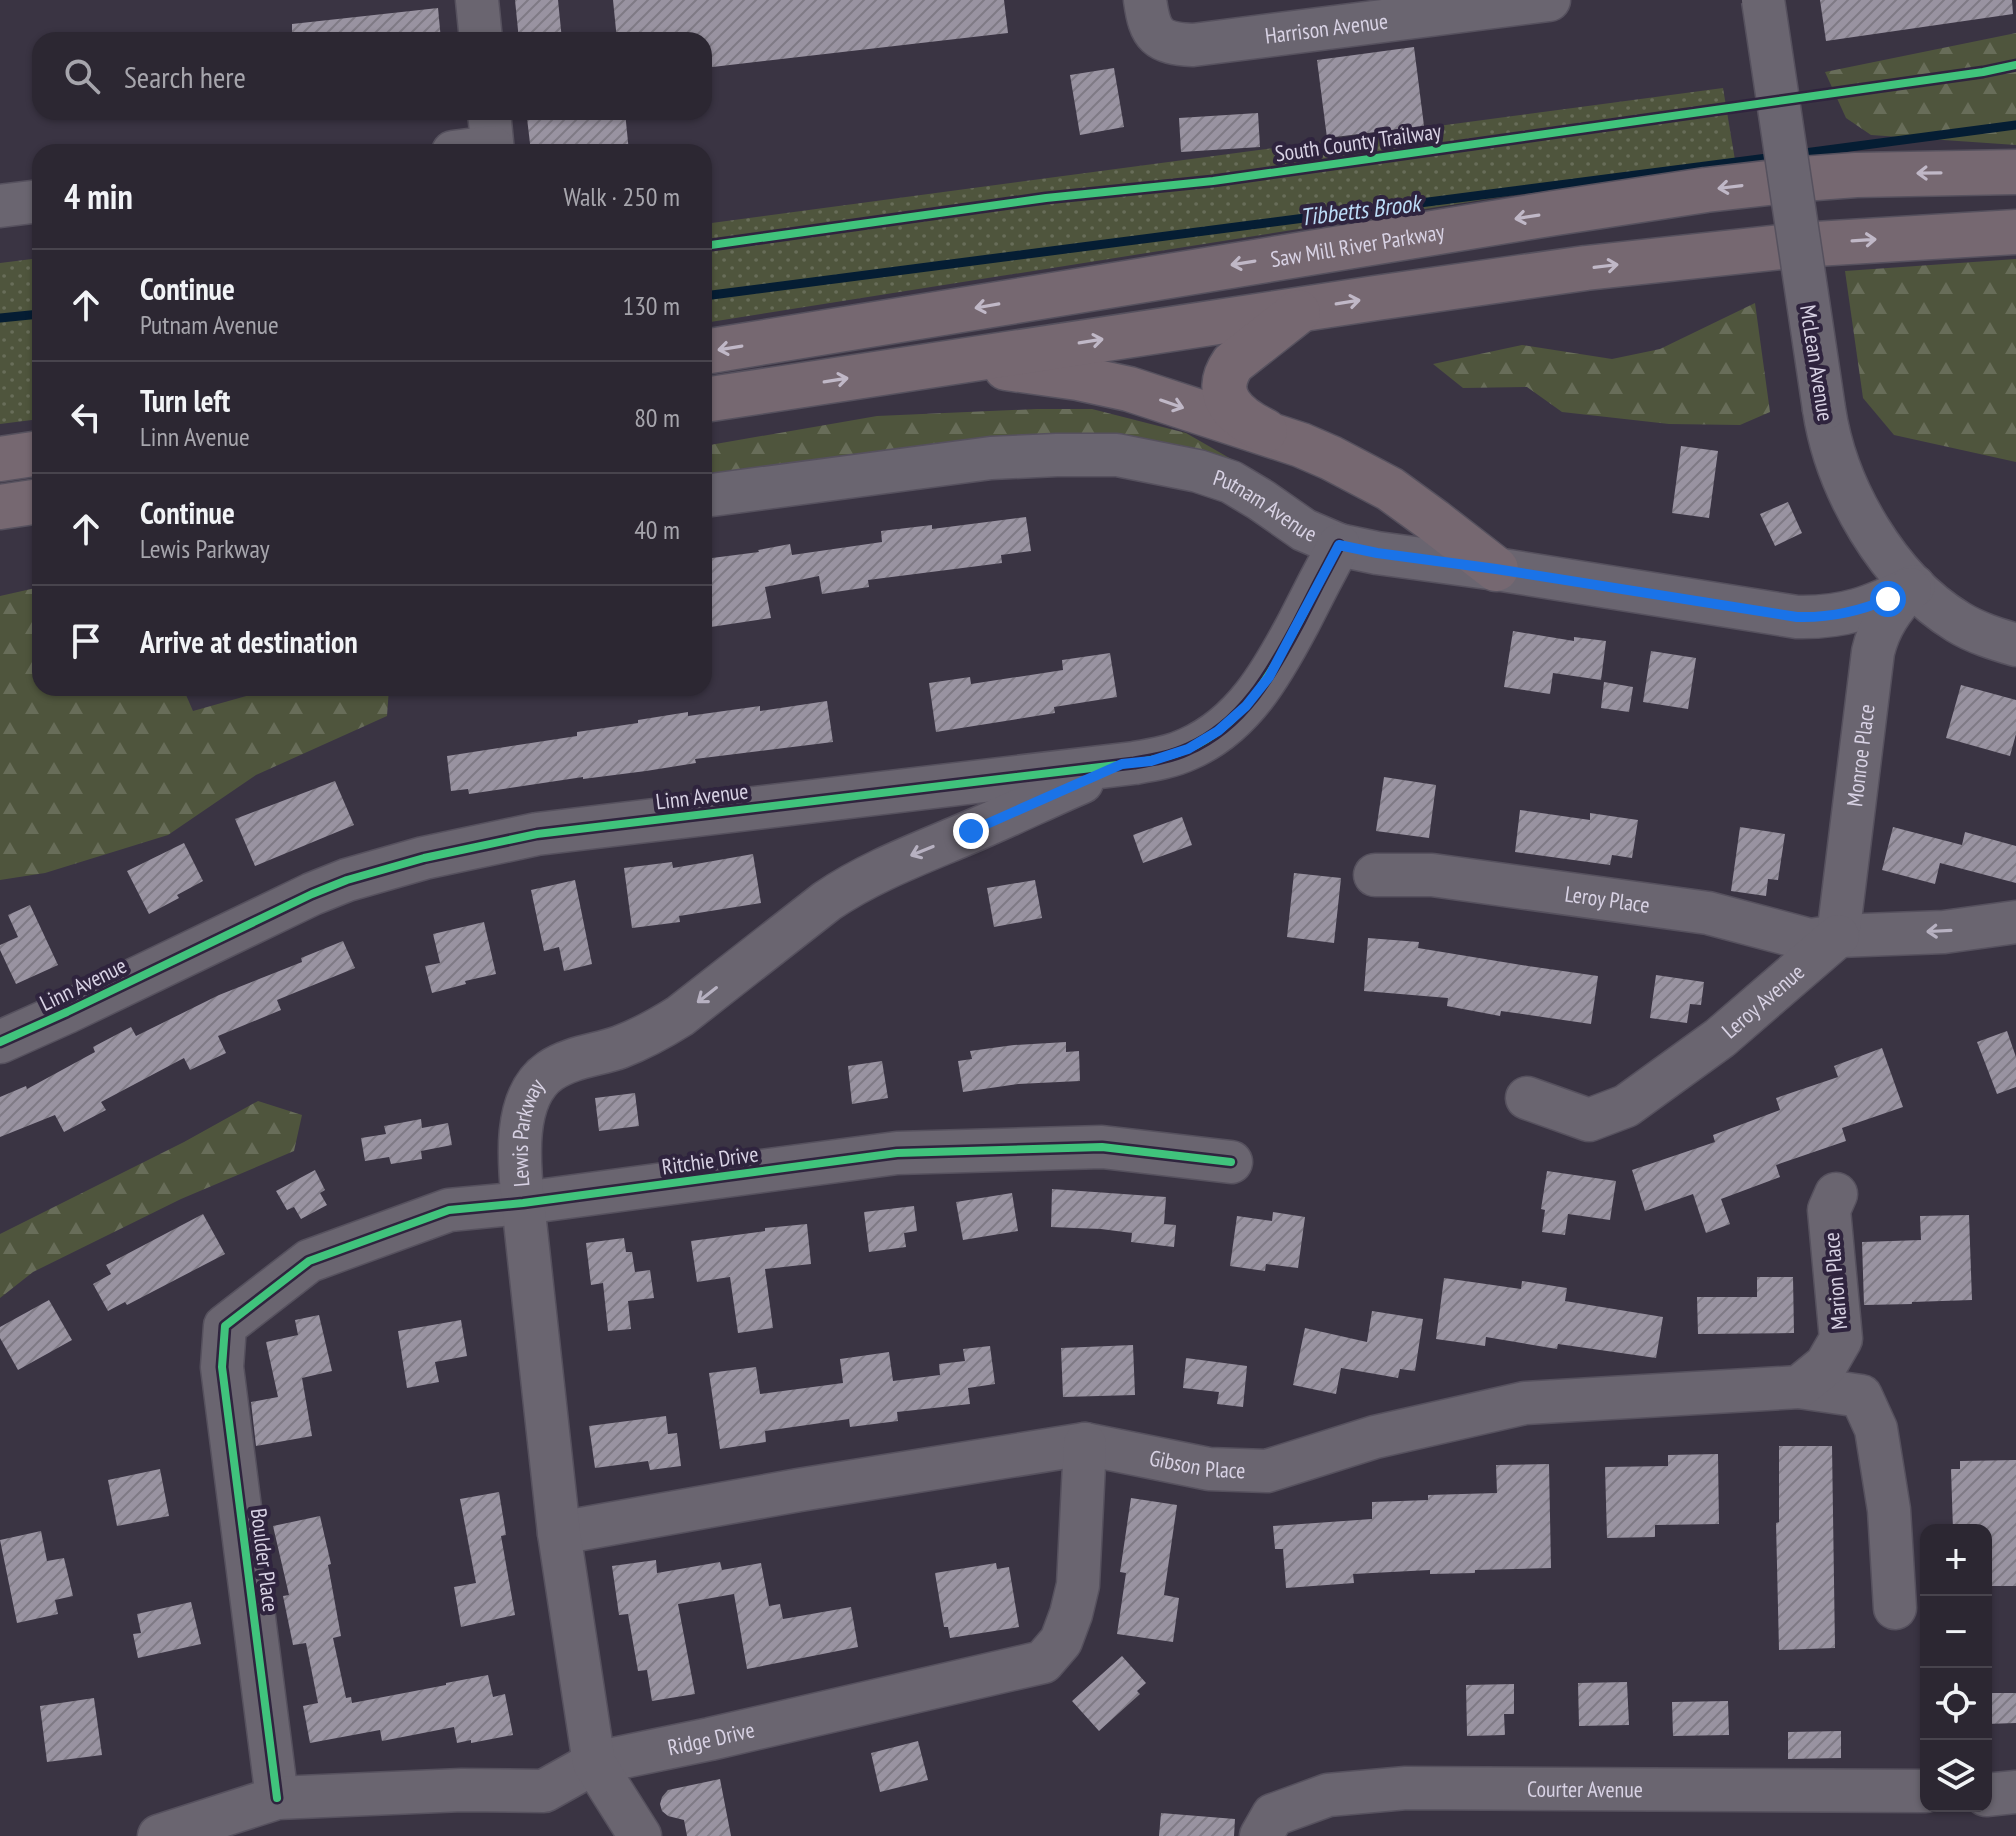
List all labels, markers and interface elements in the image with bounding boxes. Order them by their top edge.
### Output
street label: Harrison Avenue [1263,6,1390,50]
search box [32,32,712,120]
icon: search [60,54,104,98]
text: Search here [124,57,246,96]
street label: South County Trailway [1273,116,1444,168]
one-way arrow [1916,165,1943,181]
text: 4 min [64,174,133,218]
text: Walk · 250 m [563,180,680,213]
one-way arrow [1718,180,1743,195]
water label: Tibbetts Brook [1298,187,1425,233]
one-way arrow [1515,210,1540,225]
street label: Saw Mill River Parkway [1268,217,1447,273]
one-way arrow [1850,232,1877,247]
one-way arrow [1231,257,1256,272]
one-way arrow [1592,258,1618,273]
text: Continue [140,269,235,308]
icon: ahead [64,283,108,327]
text: 130 m [622,289,680,322]
one-way arrow [1335,294,1360,309]
one-way arrow [974,299,1000,314]
street label: McLean Avenue [1794,303,1840,423]
text: Putnam Avenue [140,308,279,341]
one-way arrow [1078,333,1103,348]
one-way arrow [718,341,743,356]
one-way arrow [823,372,849,387]
text: Turn left [140,381,230,420]
icon: left [64,395,108,439]
one-way arrow [1159,397,1184,412]
text: 80 m [634,401,680,434]
text: Linn Avenue [140,420,250,453]
street label: Putnam Avenue [1210,463,1321,548]
text: Continue [140,493,235,532]
icon: ahead [64,507,108,551]
text: 40 m [634,513,680,546]
text: Lewis Parkway [140,532,270,565]
route start [1870,581,1906,617]
icon: arrive [64,619,108,663]
text: Arrive at destination [140,622,358,661]
street label: Monroe Place [1840,703,1880,808]
street label: Linn Avenue [654,776,750,816]
route end [953,813,989,849]
one-way arrow [910,845,935,860]
street label: Leroy Place [1563,879,1652,919]
one-way arrow [1926,924,1953,939]
street label: Linn Avenue [35,951,131,1017]
street label: Leroy Avenue [1716,958,1810,1044]
one-way arrow [697,986,718,1004]
street label: Lewis Parkway [506,1072,551,1188]
street label: Ritchie Drive [660,1139,760,1181]
street label: Marion Place [1817,1231,1853,1331]
street label: Gibson Place [1147,1443,1246,1484]
street label: Boulder Place [245,1507,285,1613]
map controls [1920,1524,1992,1812]
button: + [1920,1524,1992,1596]
button: − [1920,1596,1992,1668]
button: locate [1920,1668,1992,1740]
street label: Ridge Drive [665,1715,757,1761]
button: layers [1920,1740,1992,1812]
street label: Courter Avenue [1527,1775,1643,1803]

